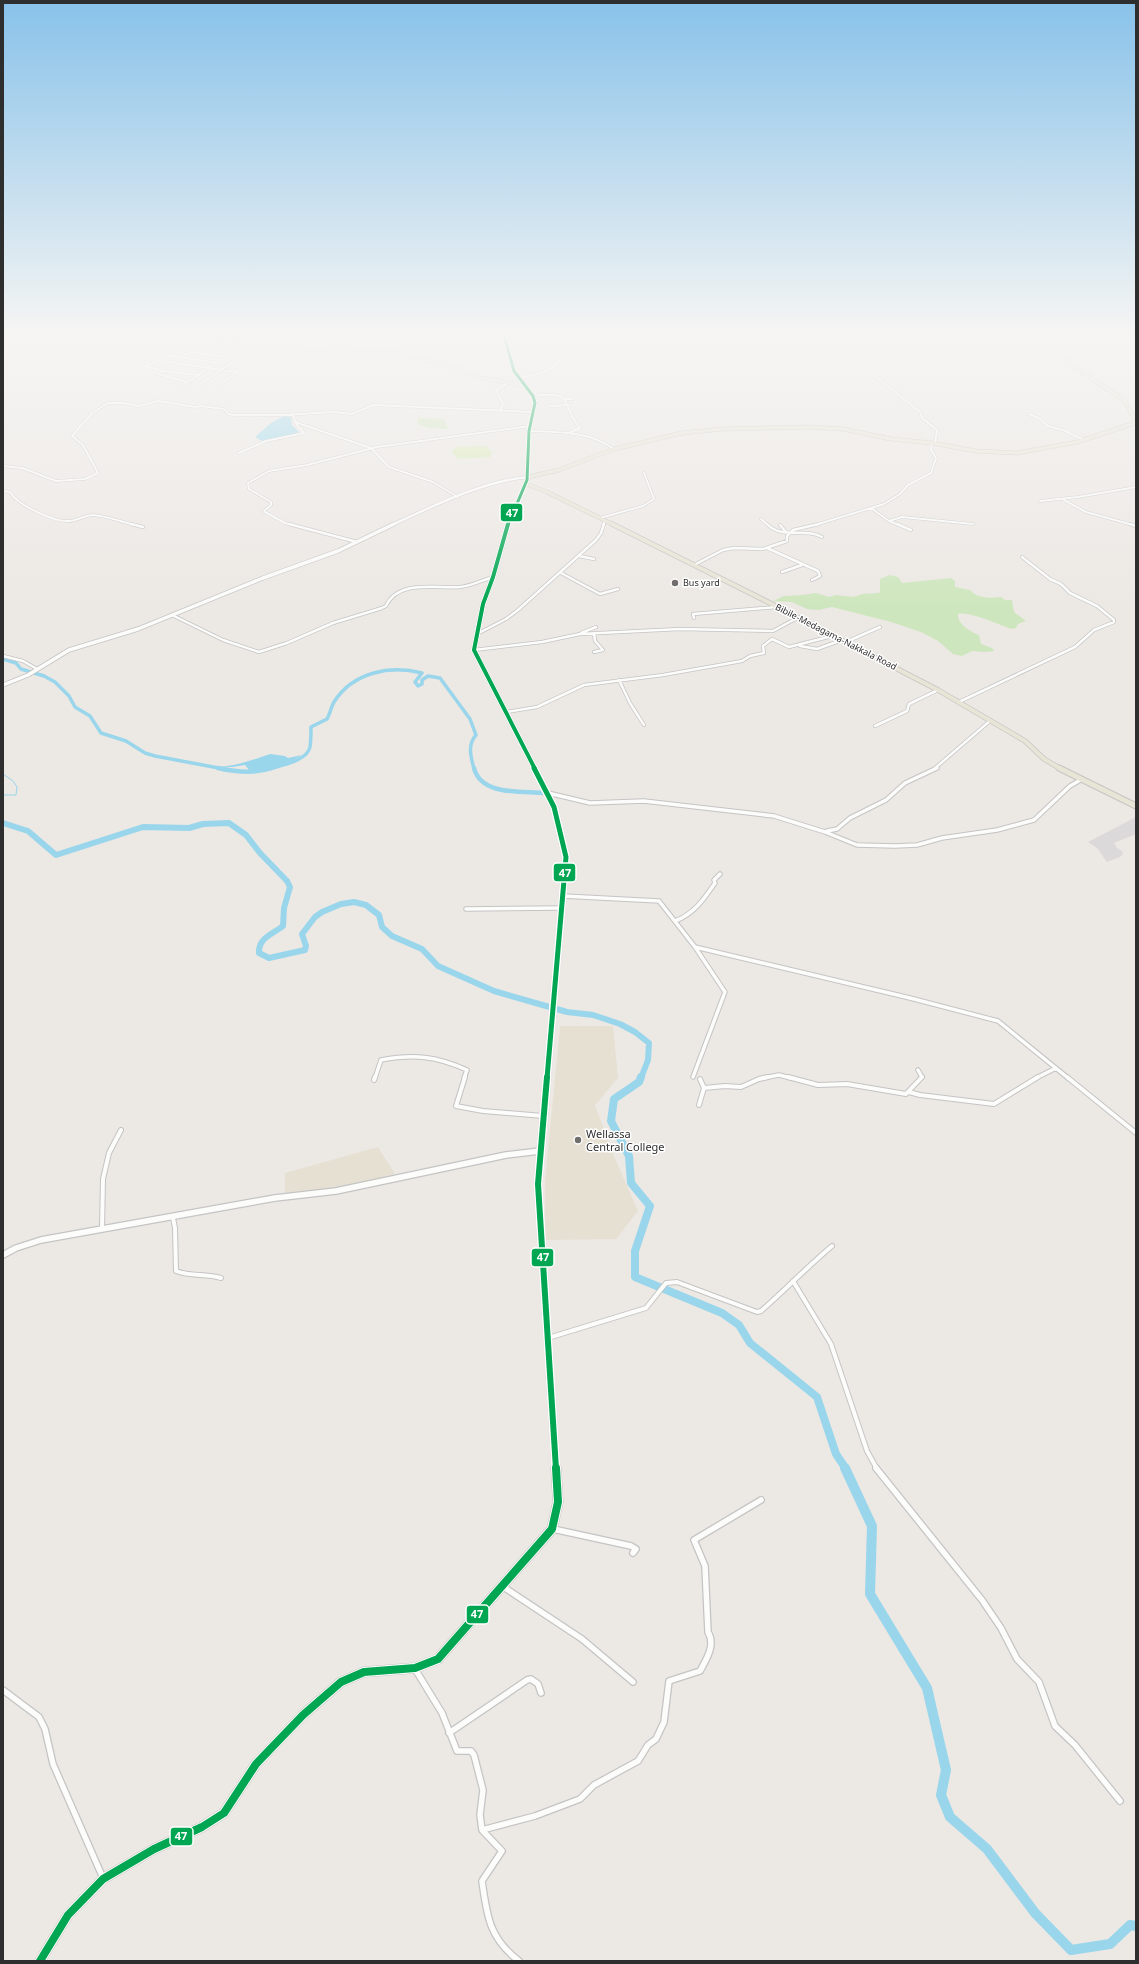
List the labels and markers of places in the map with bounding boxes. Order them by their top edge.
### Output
place label: Bus yard [683,576,720,589]
marker: Bus yard [670,578,680,588]
place label: Wellassa Central College [586,1126,665,1154]
marker: Wellassa Central College [573,1135,583,1145]

